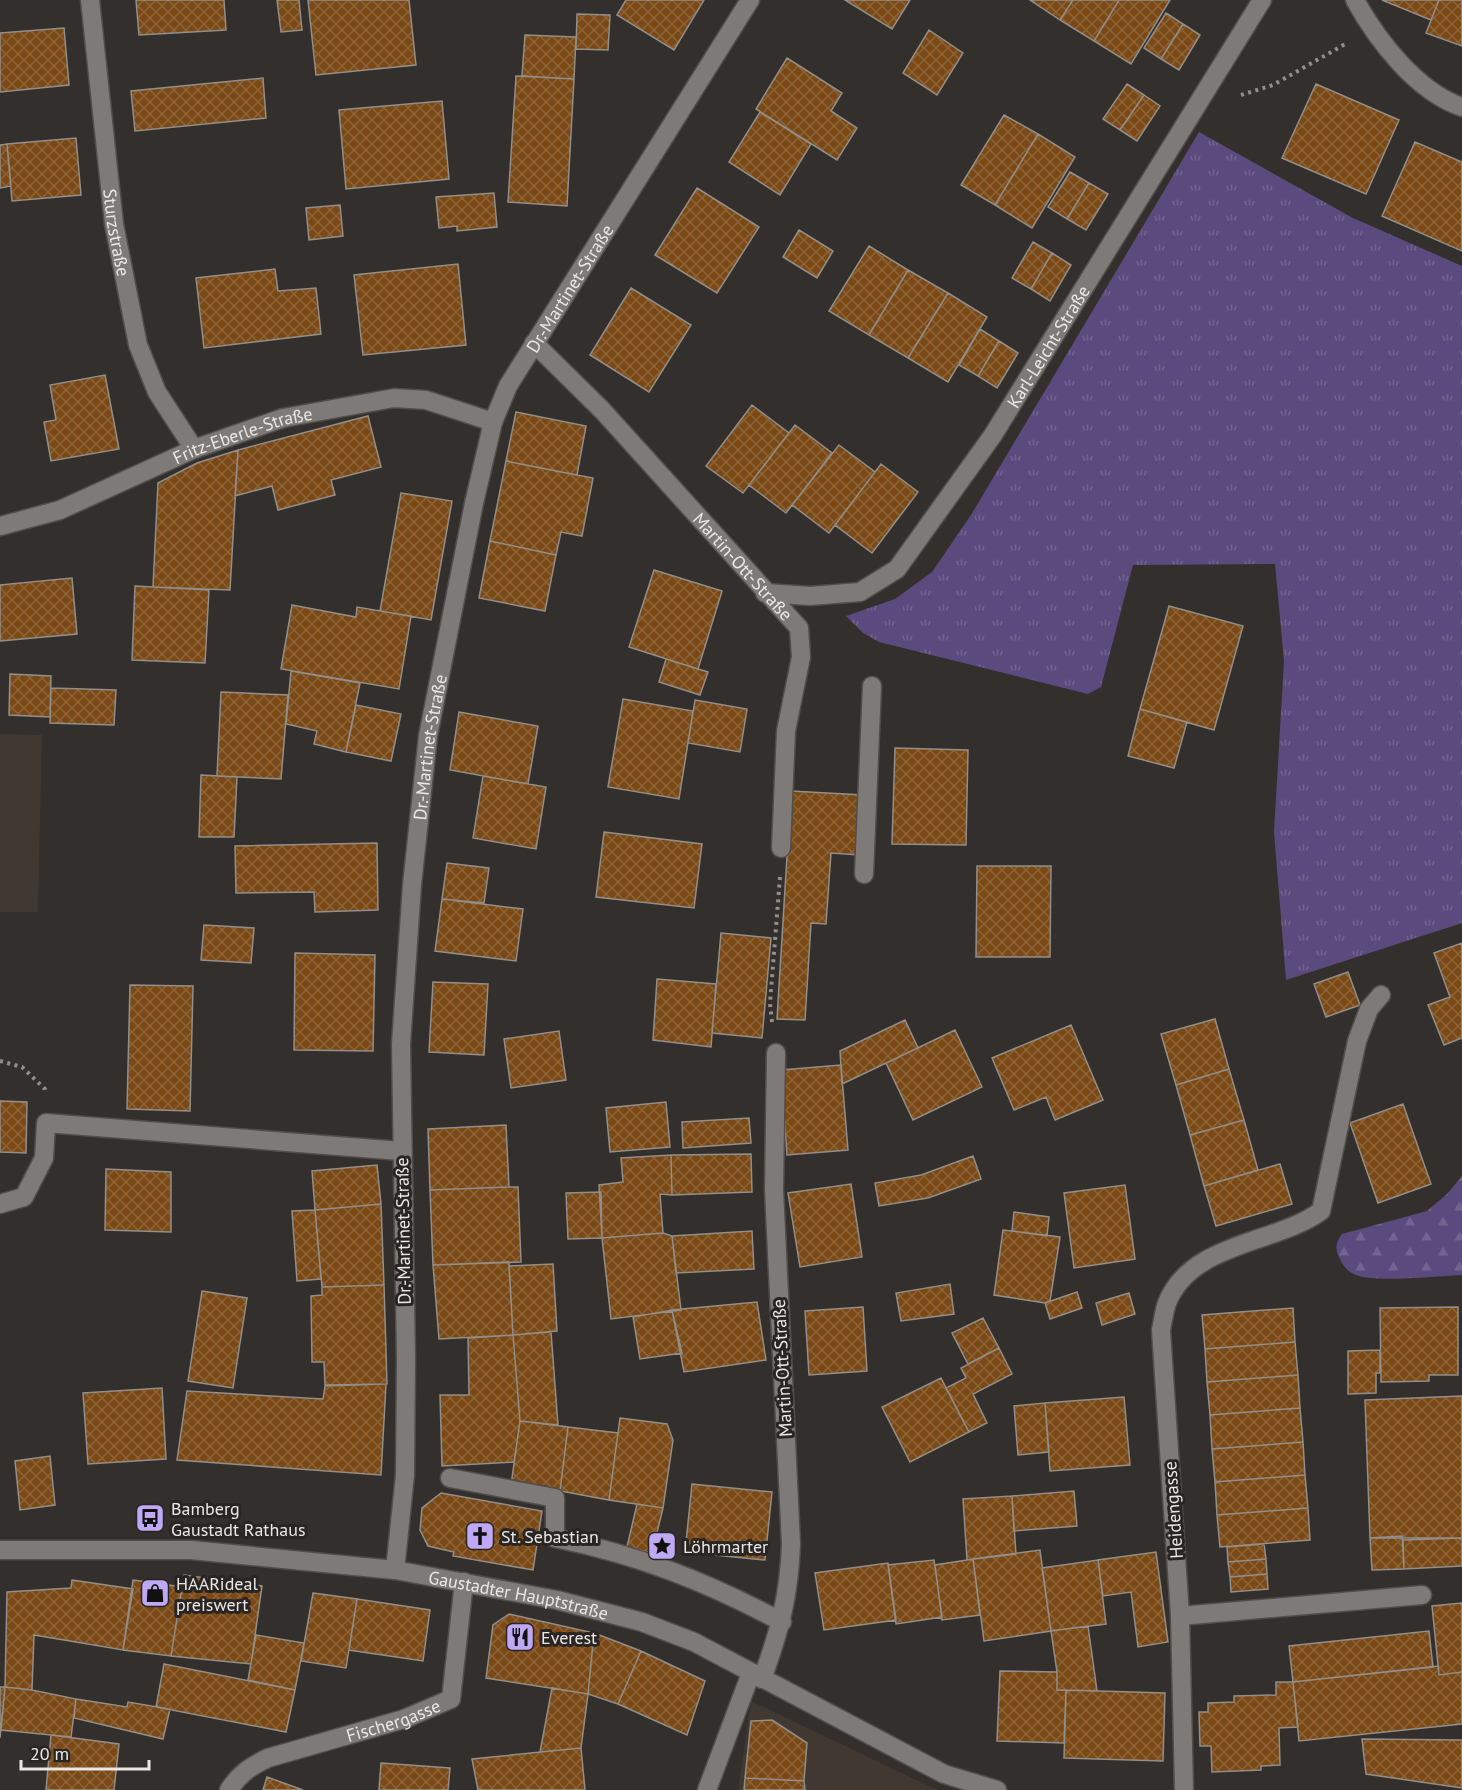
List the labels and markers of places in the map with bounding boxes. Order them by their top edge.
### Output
place label: Bamberg Gaustadt Rathaus [171,1497,305,1541]
bus stop icon: Bamberg Gaustadt Rathaus [134,1502,166,1534]
church icon: St. Sebastian [464,1520,496,1552]
place label: St. Sebastian [501,1525,599,1548]
place icon: Löhrmarter [646,1530,678,1562]
place label: Löhrmarter [683,1535,768,1558]
place label: HAARideal preiswert [176,1572,258,1616]
shop icon: HAARideal preiswert [139,1577,171,1609]
restaurant icon: Everest [504,1621,536,1653]
place label: Everest [541,1626,597,1649]

